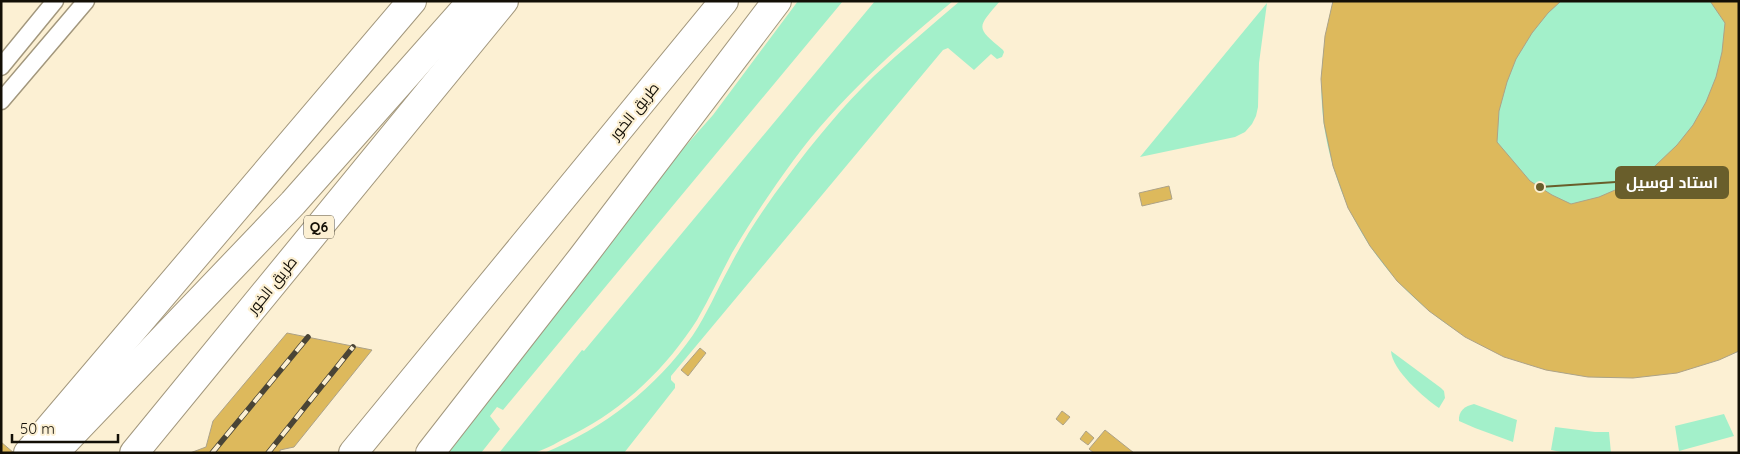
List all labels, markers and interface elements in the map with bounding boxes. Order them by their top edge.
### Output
street label: طريق الخور [605,79,664,145]
callout: استاد لوسيل [1616,167,1728,198]
text: استاد لوسيل [1626,172,1718,192]
road number: Q6 [304,216,334,238]
street label: طريق الخور [243,253,302,319]
scale bar [12,412,119,444]
text: 50 m [20,419,55,438]

